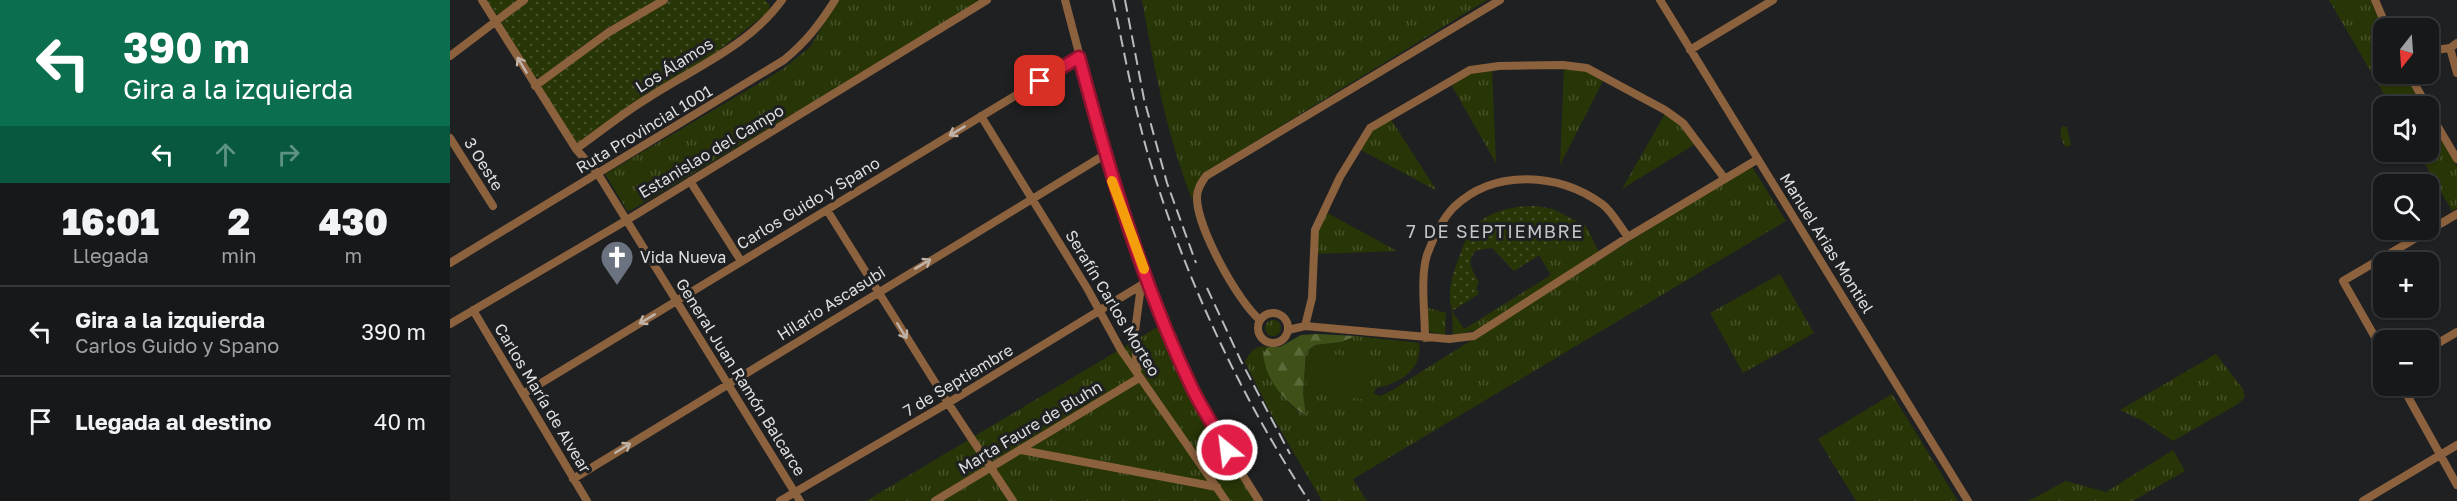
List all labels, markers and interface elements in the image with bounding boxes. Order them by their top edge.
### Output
north arrow [2373,18,2439,84]
map controls [2373,18,2439,396]
text: 390 m [123,22,250,72]
icon: left [24,24,102,102]
street label: Los Álamos [631,33,717,97]
pin [1014,55,1065,106]
one-way arrow [515,56,528,73]
icon: arrive [1023,64,1056,97]
text: Gira a la izquierda [123,73,353,105]
street label: Ruta Provincial 1001 [572,80,716,178]
button: sound [2373,96,2439,162]
street label: Estanislao del Campo [635,100,787,202]
one-way arrow [949,125,966,137]
street label: 3 Oeste [460,134,508,194]
icon: left [146,138,179,171]
icon: ahead [209,138,242,171]
icon: right [272,138,305,171]
street label: Carlos Guido y Spano [733,152,883,254]
street label: Manuel Arias Montiel [1776,169,1878,317]
button: search [2373,174,2439,240]
text: 16:01 [62,200,159,243]
text: 2 [228,200,250,243]
text: 430 [319,200,388,243]
district label: 7 DE SEPTIEMBRE [1406,220,1584,242]
street label: Serafín Carlos Morteo [1061,226,1165,380]
church icon: Vida Nueva [599,239,635,286]
text: Llegada [72,243,149,267]
text: min [221,243,257,267]
text: m [344,243,362,267]
place label: Vida Nueva [640,247,726,267]
button: + [2373,252,2439,318]
one-way arrow [914,258,931,270]
street label: Hilario Ascasubi [773,262,889,344]
street label: General Juan Ramón Balcarce [672,274,810,480]
text: Gira a la izquierda [75,306,265,333]
one-way arrow [639,314,656,326]
icon: left [24,315,57,348]
text: 390 m [361,318,426,345]
street label: Carlos María de Alvear [490,320,596,476]
one-way arrow [897,322,909,339]
button: − [2373,330,2439,396]
text: Carlos Guido y Spano [75,333,279,357]
street label: 7 de Septiembre [900,339,1016,421]
street label: Marta Faure de Bluhn [954,376,1106,478]
icon: arrive [24,405,57,438]
text: Llegada al destino [75,408,272,435]
text: 40 m [374,408,426,435]
position arrow [1195,418,1259,482]
one-way arrow [614,441,631,453]

